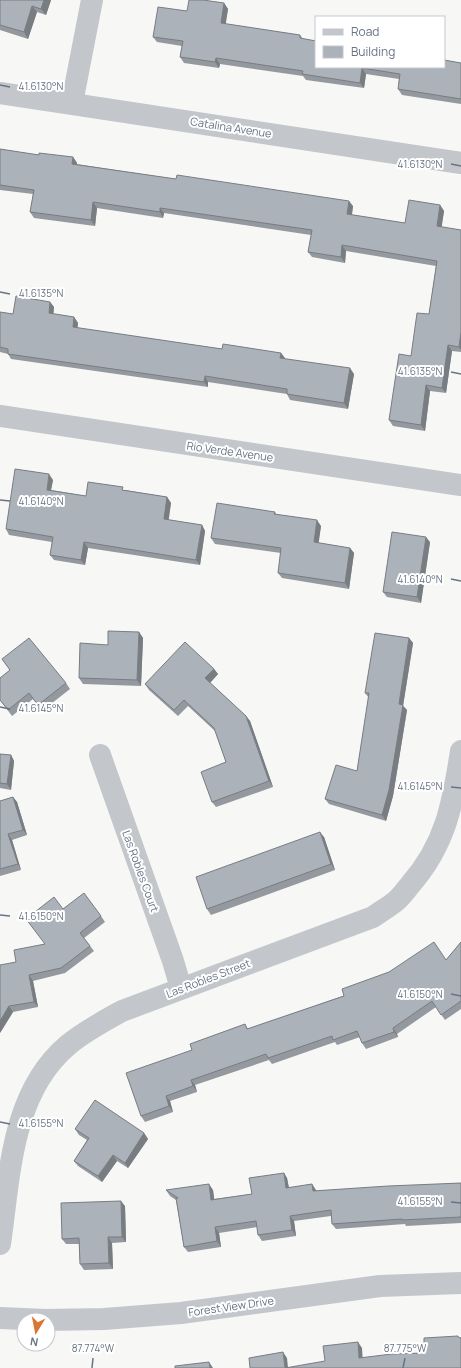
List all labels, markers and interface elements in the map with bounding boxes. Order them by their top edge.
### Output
legend [315,16,445,68]
text: Road [351,23,379,40]
text: Building [351,43,395,60]
text: 41.6130°N [19,79,64,93]
street label: Catalina Avenue [189,113,273,141]
text: 41.6130°N [398,157,443,171]
text: 41.6135°N [19,286,63,300]
text: 41.6135°N [398,364,442,378]
street label: Rio Verde Avenue [186,437,275,465]
text: 41.6140°N [18,494,64,508]
text: 41.6140°N [397,572,443,586]
text: 41.6145°N [19,701,64,715]
text: 41.6145°N [398,779,443,793]
street label: Las Robles Court [119,828,163,914]
text: 41.6150°N [18,909,64,923]
street label: Las Robles Street [164,955,252,1001]
text: 41.6150°N [397,987,443,1001]
text: 41.6155°N [19,1116,64,1130]
text: 41.6155°N [398,1194,443,1208]
street label: Forest View Drive [187,1293,275,1319]
north arrow [16,1312,56,1352]
text: N [29,1334,39,1350]
text: 87.774°W [72,1341,115,1355]
text: 87.775°W [384,1341,427,1355]

